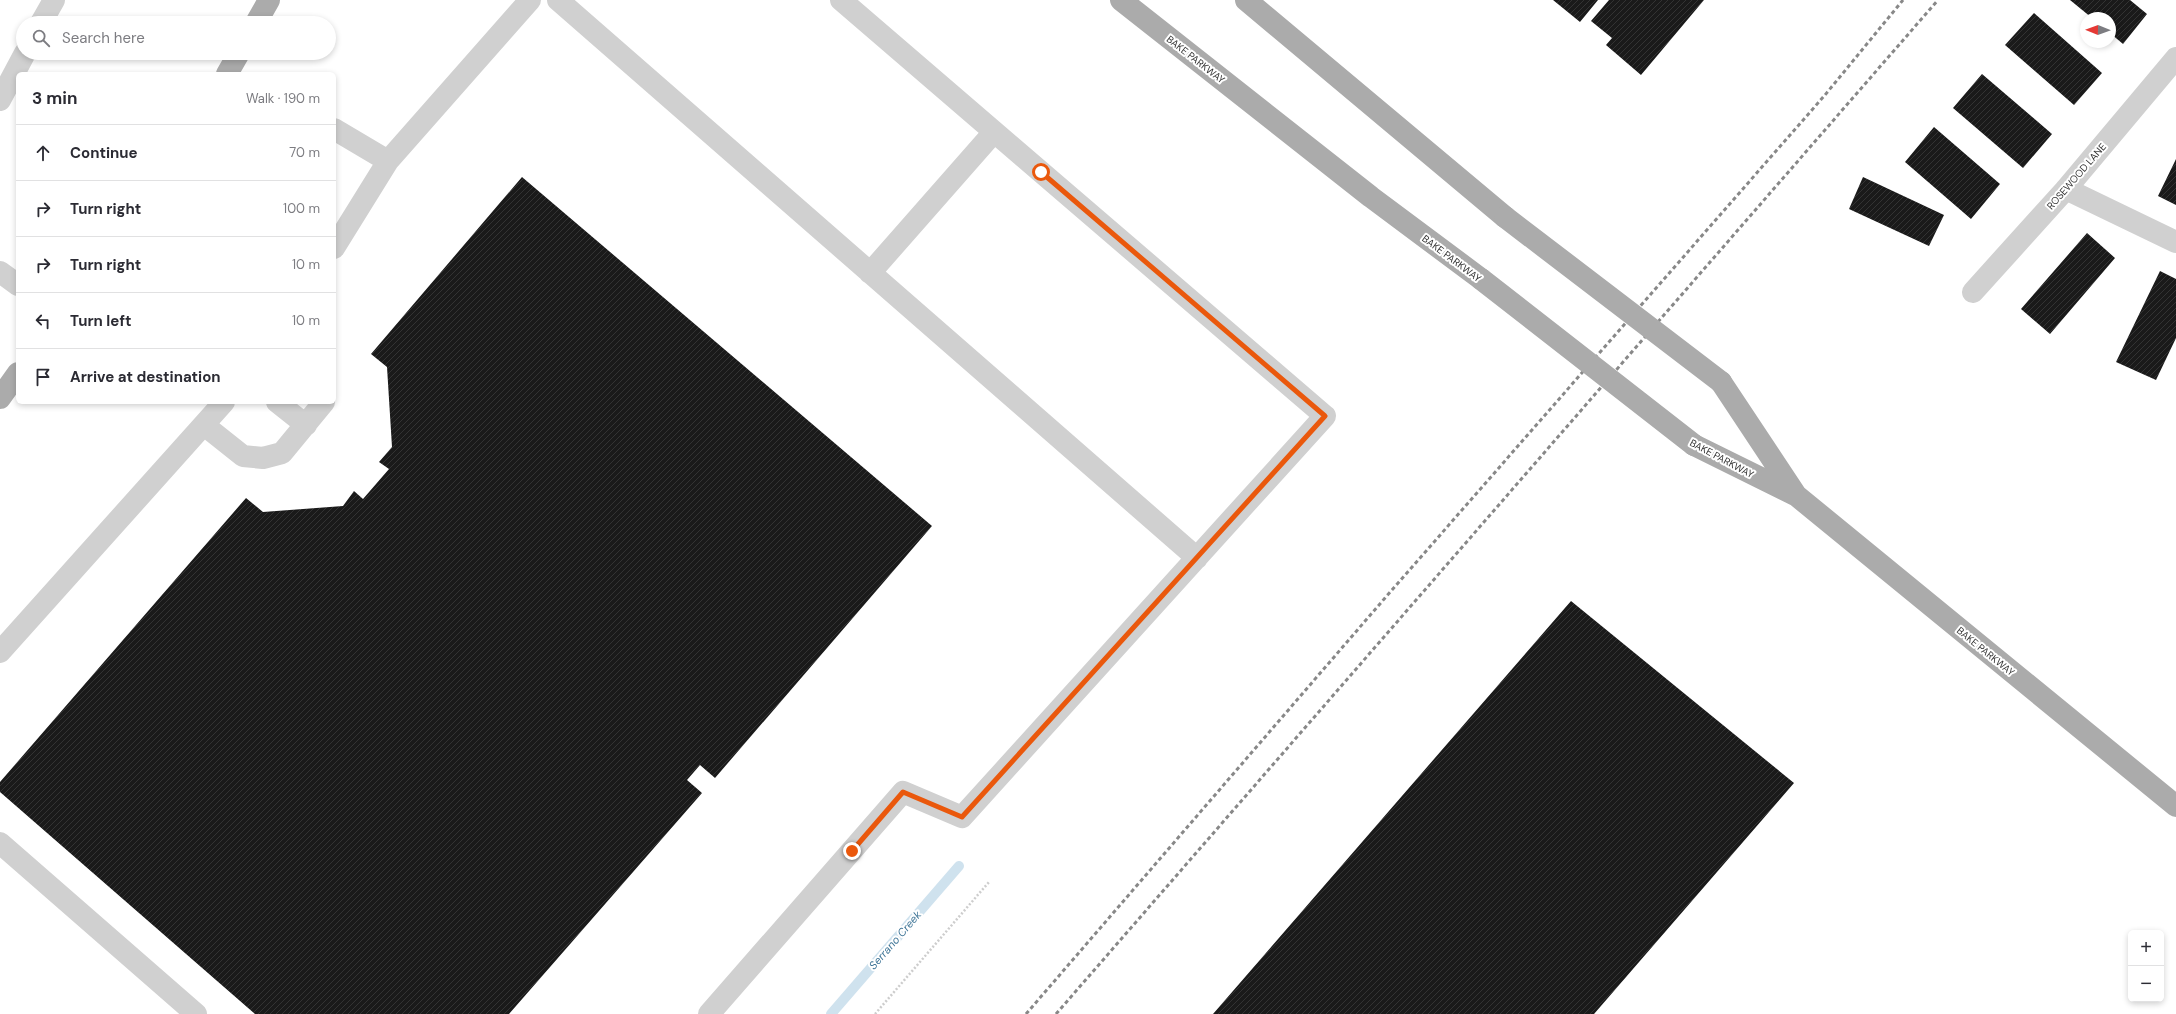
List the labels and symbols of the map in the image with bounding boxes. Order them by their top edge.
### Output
north arrow [2080,12,2116,48]
street label: BAKE PARKWAY [1164,32,1228,86]
street label: ROSEWOOD LANE [2044,140,2109,212]
route start [1032,163,1050,181]
street label: BAKE PARKWAY [1420,232,1484,285]
street label: BAKE PARKWAY [1687,436,1756,481]
street label: BAKE PARKWAY [1954,624,2017,679]
route end [843,842,861,860]
water label: Serrano Creek [866,908,924,972]

